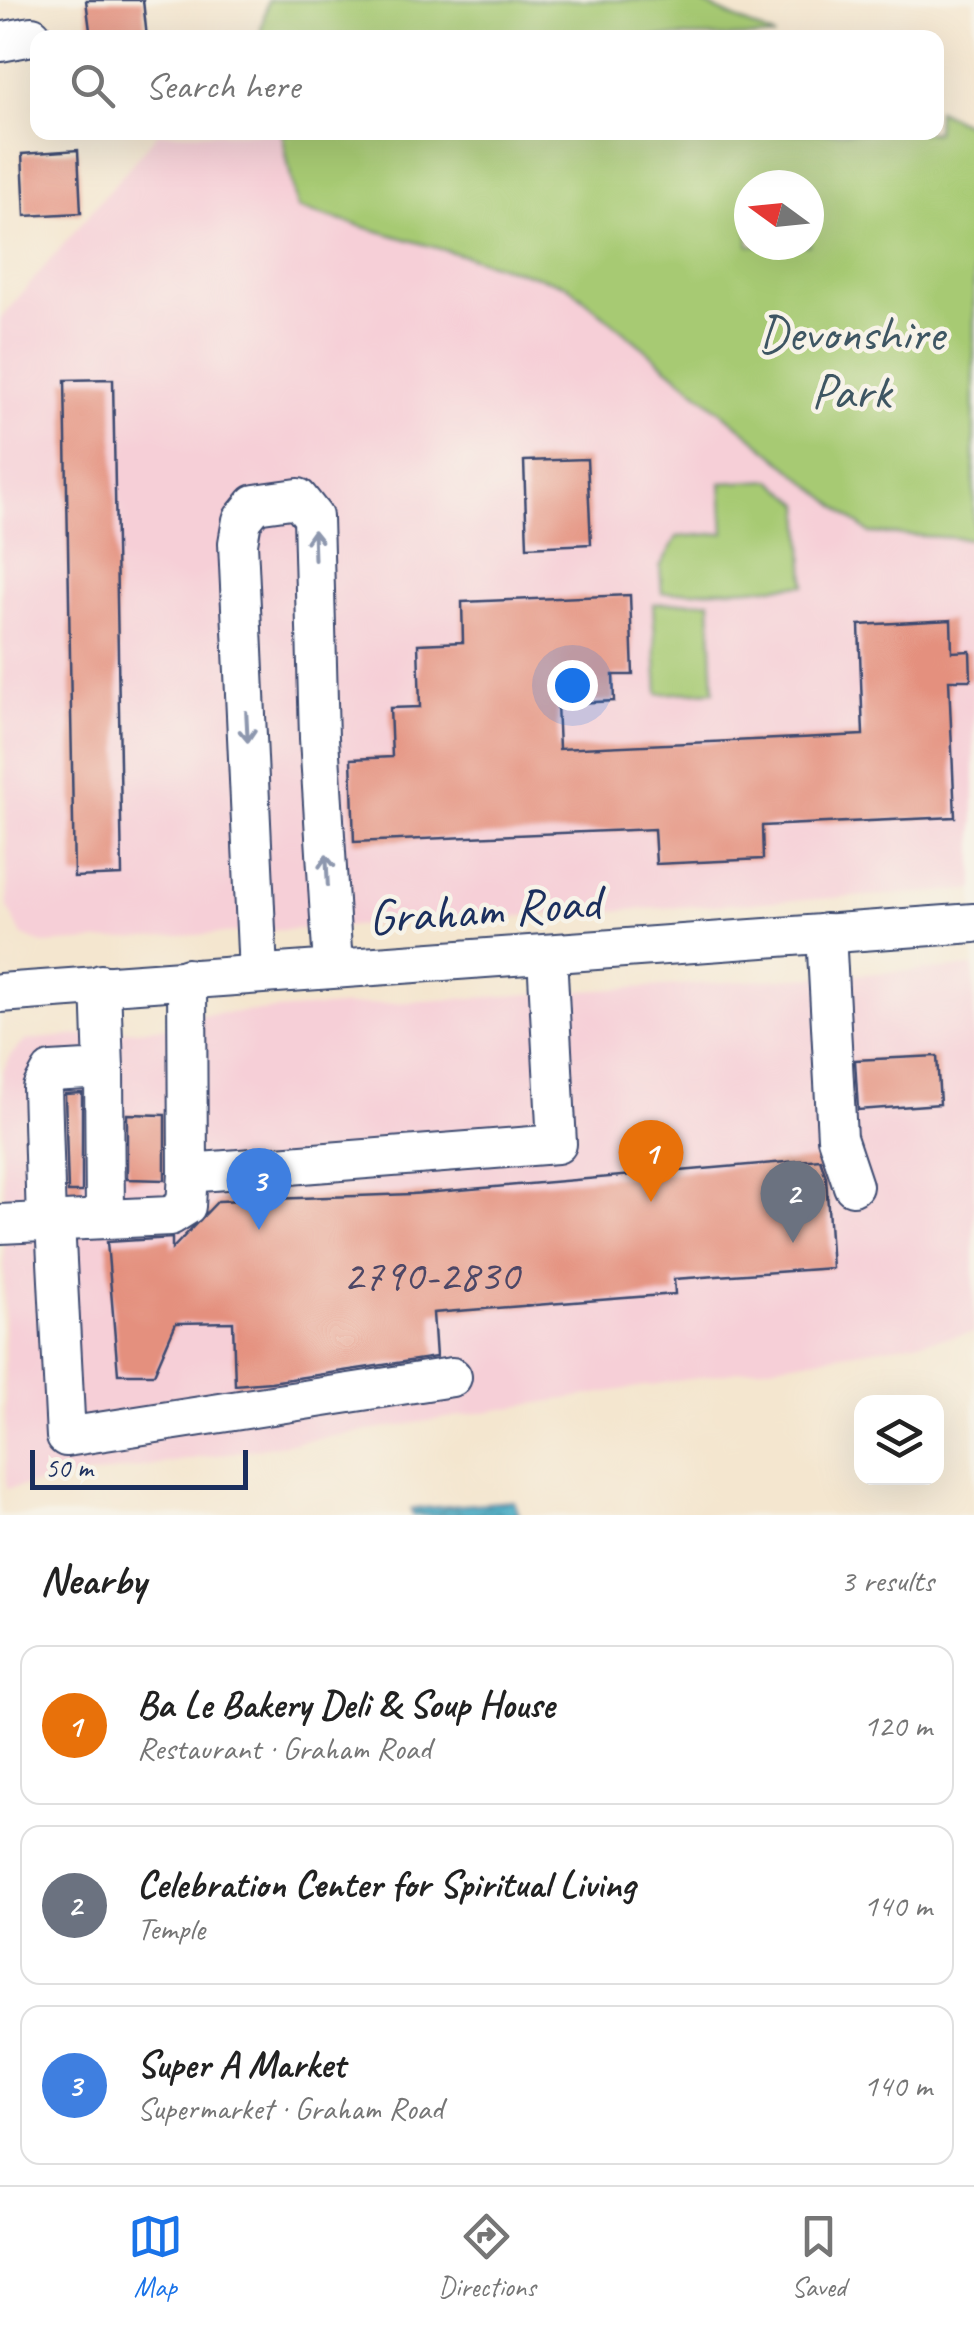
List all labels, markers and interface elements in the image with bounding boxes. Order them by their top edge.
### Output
search box [30,30,944,140]
icon: search [65,58,120,113]
text: Search here [145,62,300,109]
north arrow [734,170,824,260]
park label: Devonshire Park [758,302,948,423]
one-way arrow [304,530,323,562]
your location [547,660,598,711]
one-way arrow [238,711,257,743]
one-way arrow [317,855,336,887]
street label: Graham Road [366,869,609,949]
pin: 1 [618,1120,684,1202]
pin: 3 [226,1148,292,1230]
pin: 2 [760,1160,826,1243]
house number: 2790-2830 [343,1247,522,1304]
map controls [854,1395,944,1485]
button: layers [854,1395,944,1485]
scale bar [30,1445,248,1490]
text: 50 m [45,1450,93,1485]
text: Nearby [40,1554,146,1607]
text: 3 results [840,1560,934,1601]
text: Ba Le Bakery Deli & Soup House [137,1681,554,1728]
text: 1 [67,1705,82,1746]
text: 120 m [863,1705,932,1746]
text: Restaurant · Graham Road [137,1728,431,1769]
text: Celebration Center for Spiritual Living [137,1861,635,1908]
text: 2 [67,1885,82,1926]
text: 140 m [863,1885,932,1926]
text: Temple [137,1908,205,1949]
text: Super A Market [137,2041,345,2088]
text: 3 [67,2065,82,2106]
text: 140 m [863,2065,932,2106]
text: Supermarket · Graham Road [137,2088,443,2129]
tab: Map [128,2209,183,2304]
tab: Directions [438,2209,536,2304]
tab: Saved [791,2209,846,2304]

